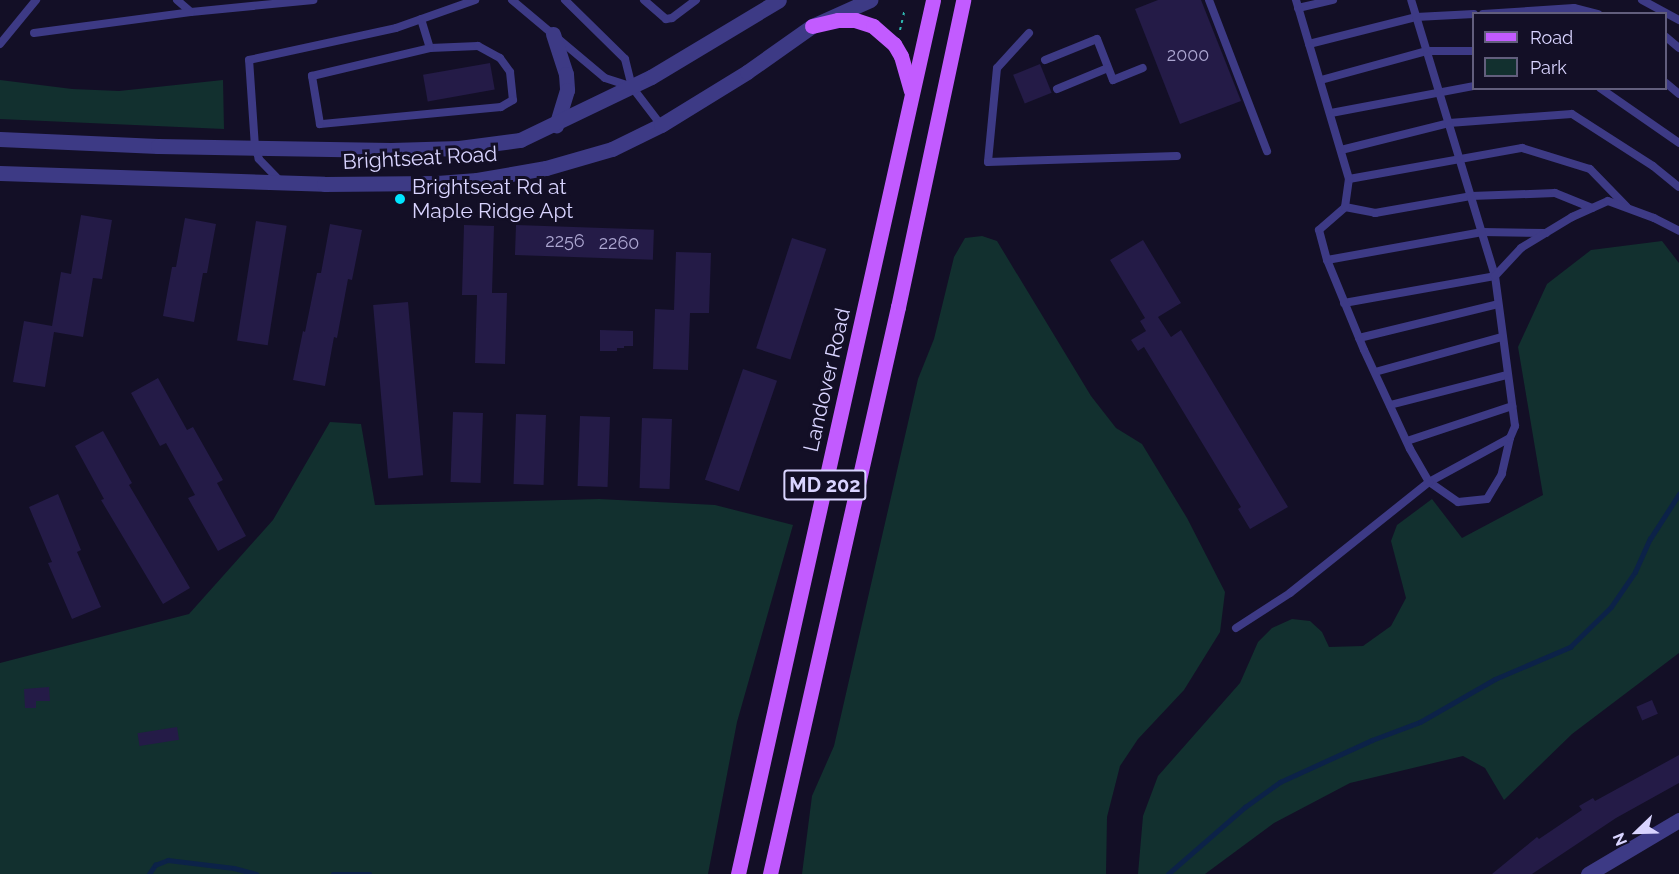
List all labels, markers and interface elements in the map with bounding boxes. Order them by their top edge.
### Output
legend [1472,12,1667,90]
text: Road [1530,27,1573,48]
house number: 2000 [1167,44,1209,66]
text: Park [1530,57,1567,78]
street label: Brightseat Road [342,141,498,175]
place label: Brightseat Rd at Maple Ridge Apt [412,174,574,224]
marker: Brightseat Rd at Maple Ridge Apt [393,192,407,206]
house number: 2256 [545,230,585,252]
house number: 2260 [599,232,639,254]
street label: Landover Road [798,305,856,455]
road number: MD 202 [783,468,867,502]
north arrow [1607,802,1667,862]
text: N [1609,830,1631,849]

